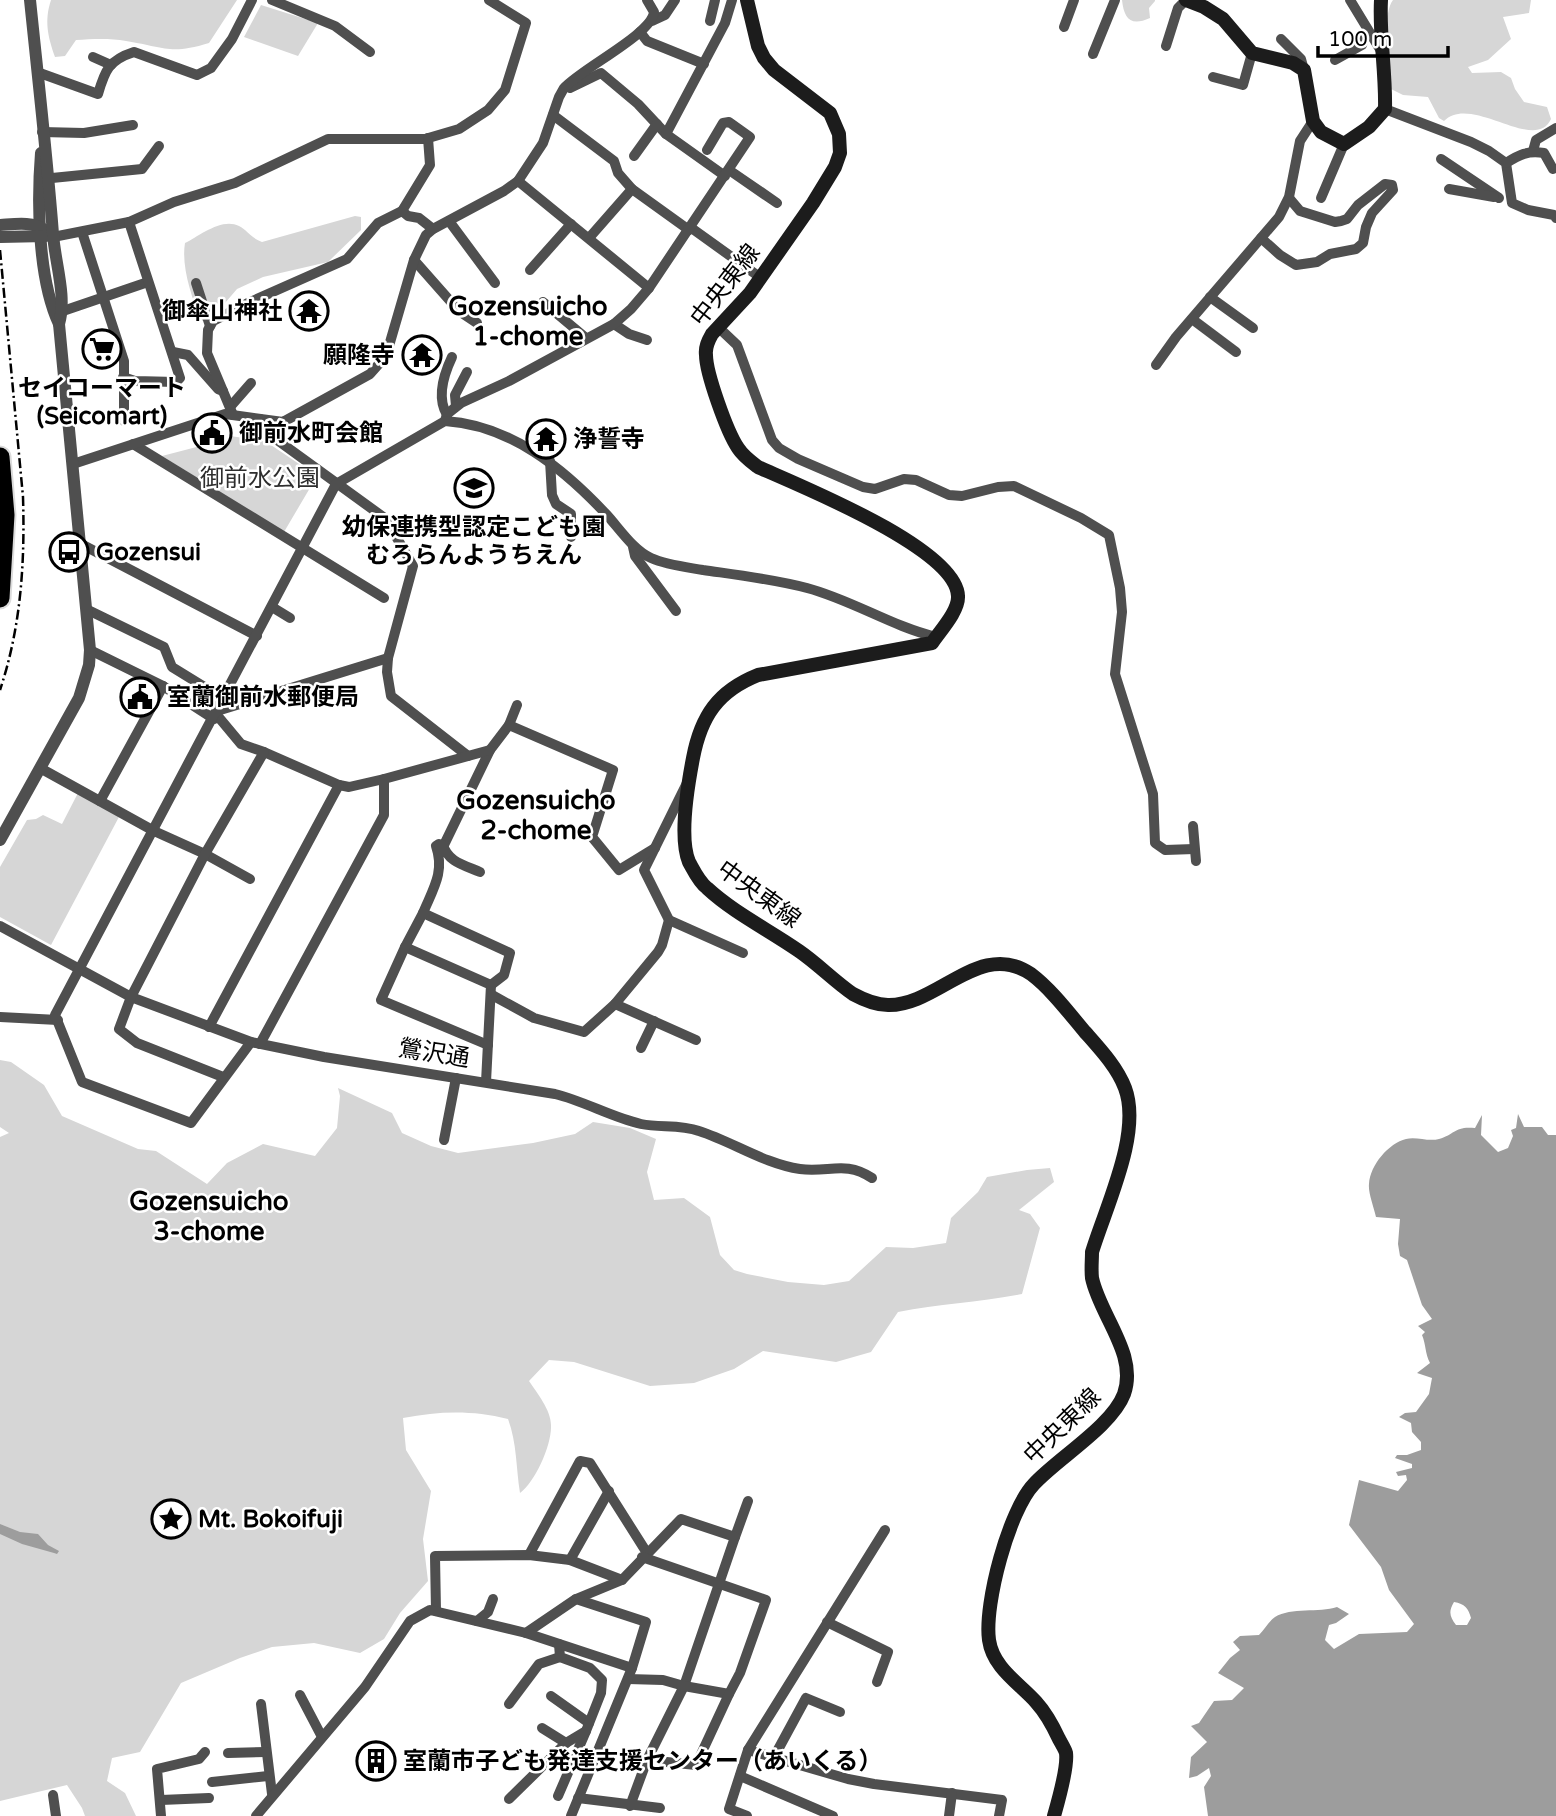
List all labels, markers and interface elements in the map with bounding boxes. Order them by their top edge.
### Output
scale bar [1318,14,1448,58]
text: 100 m [1328,27,1392,52]
street label: 中央東線 [684,239,766,332]
temple icon: 御傘山神社 [288,290,330,332]
district label: Gozensuicho 1-chome [448,291,608,352]
place label: 御傘山神社 [162,297,282,326]
supermarket icon: セイコーマート (Seicomart) [81,328,123,370]
temple icon: 願隆寺 [401,334,443,376]
place label: 願隆寺 [323,341,395,370]
place label: セイコーマート (Seicomart) [18,374,186,431]
public building icon: 御前水町会館 [191,412,233,454]
temple icon: 浄誓寺 [525,418,567,460]
place label: 御前水町会館 [239,419,383,448]
place label: 浄誓寺 [573,425,645,454]
park label: 御前水公園 [200,464,320,493]
school or university icon: 幼保連携型認定こども園 むろらんようちえん [453,467,495,509]
place label: 幼保連携型認定こども園 むろらんようちえん [342,513,606,570]
bus stop icon: Gozensui [48,531,90,573]
place label: Gozensui [96,538,201,567]
public building icon: 室蘭御前水郵便局 [119,676,161,718]
place label: 室蘭御前水郵便局 [167,683,359,712]
district label: Gozensuicho 2-chome [456,785,616,846]
street label: 中央東線 [711,854,806,934]
street label: 鶯沢通 [396,1034,472,1073]
district label: Gozensuicho 3-chome [129,1186,289,1247]
street label: 中央東線 [1018,1383,1107,1470]
place icon: Mt. Bokoifuji [150,1498,192,1540]
place label: Mt. Bokoifuji [198,1505,343,1534]
building icon: 室蘭市子ども発達支援センター（あいくる） [355,1740,397,1782]
place label: 室蘭市子ども発達支援センター（あいくる） [403,1747,883,1776]

